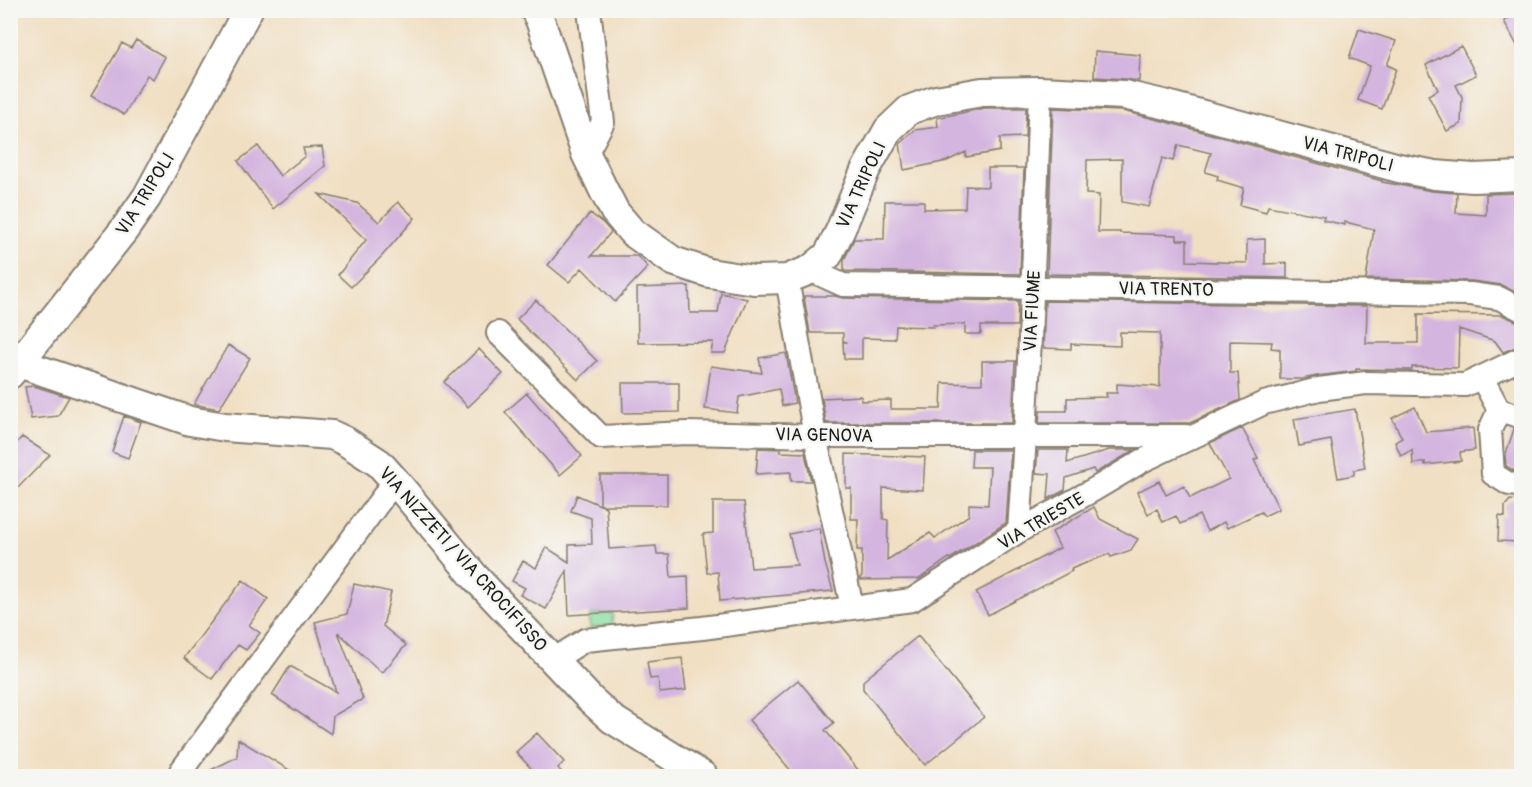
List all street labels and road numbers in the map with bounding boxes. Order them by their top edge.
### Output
street label: VIA TRIPOLI [1300,131,1396,178]
street label: VIA TRIPOLI [831,138,892,232]
street label: VIA TRIPOLI [111,149,180,240]
street label: VIA FIUME [1019,270,1046,352]
street label: VIA TRENTO [1118,277,1214,302]
street label: VIA GENOVA [775,423,873,448]
street label: VIA NIZZETI / VIA CROCIFISSO [373,462,552,657]
street label: VIA TRIESTE [994,487,1089,555]

